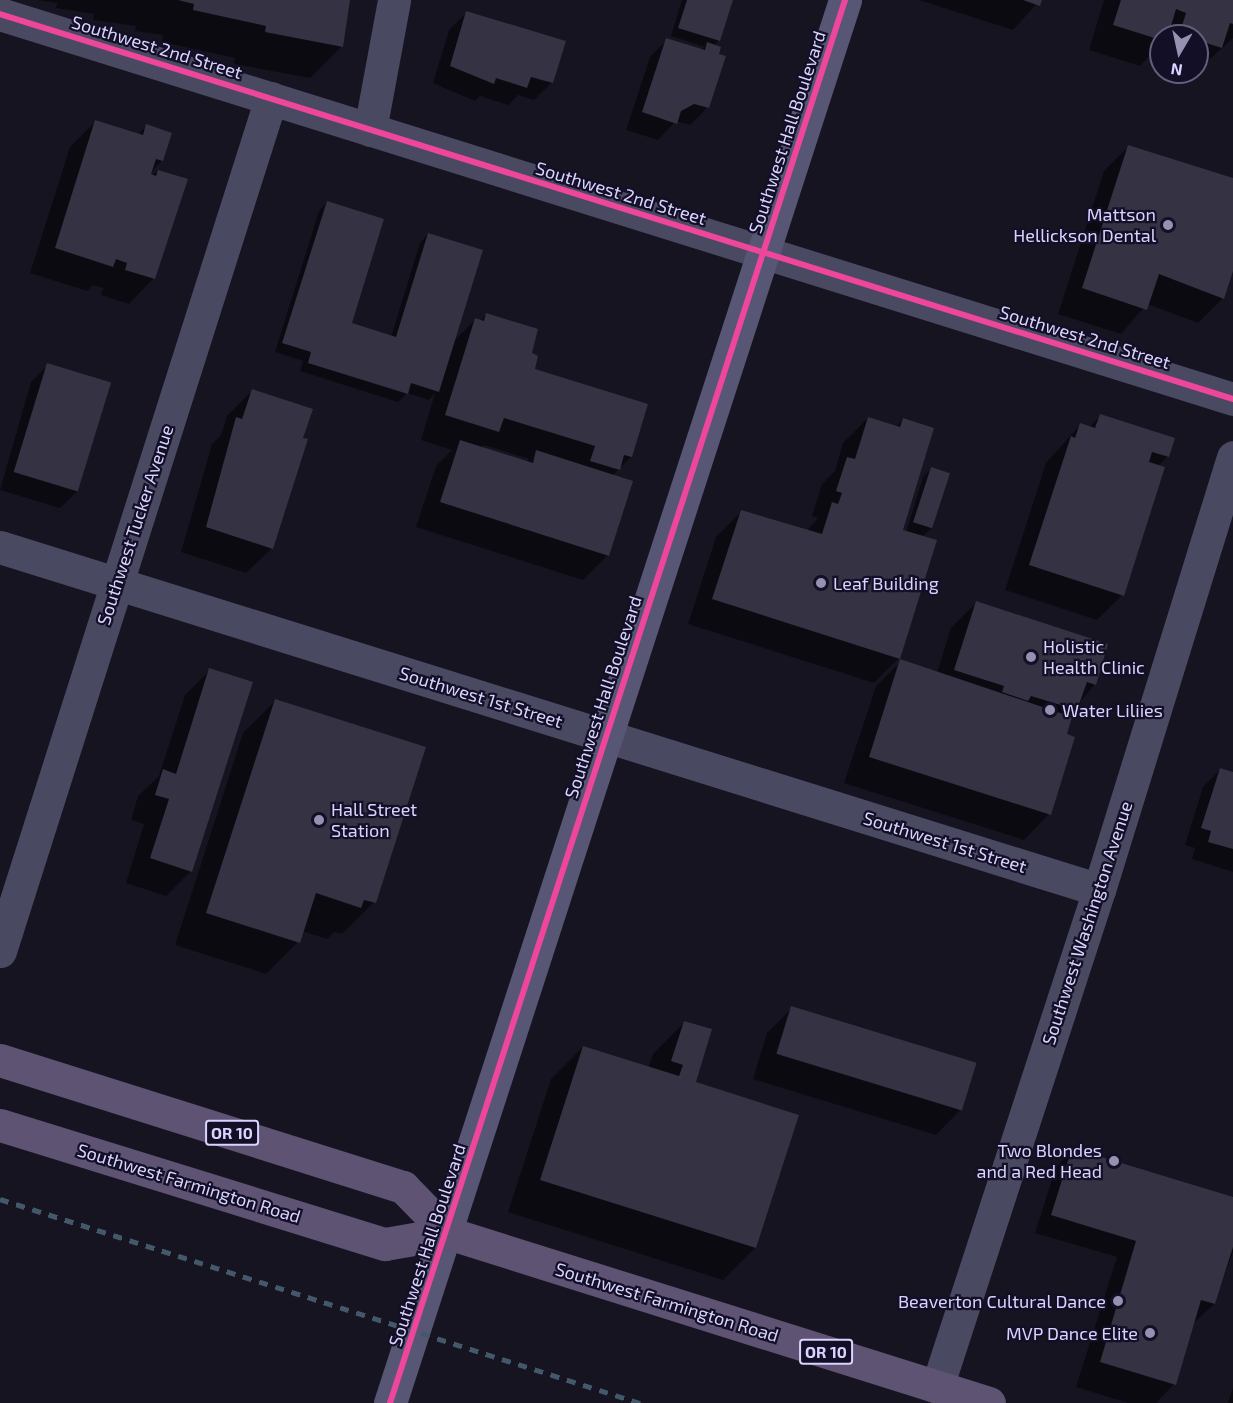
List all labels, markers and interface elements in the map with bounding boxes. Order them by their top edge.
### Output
street label: Southwest 2nd Street [69,11,245,83]
north arrow [1149,24,1209,84]
street label: Southwest Hall Boulevard [744,28,830,236]
text: N [1169,60,1184,81]
street label: Southwest 2nd Street [533,157,709,229]
place label: Mattson Hellickson Dental [1013,204,1156,246]
marker: Mattson Hellickson Dental [1161,218,1175,232]
street label: Southwest 2nd Street [997,301,1173,373]
street label: Southwest Tucker Avenue [92,422,178,628]
place label: Leaf Building [833,572,939,594]
marker: Leaf Building [814,576,828,590]
street label: Southwest Hall Boulevard [560,593,646,801]
place label: Holistic Health Clinic [1043,636,1145,678]
marker: Holistic Health Clinic [1024,650,1038,664]
street label: Southwest 1st Street [397,662,565,732]
place label: Water Liliies [1062,699,1163,721]
marker: Water Liliies [1043,703,1057,717]
street label: Southwest Washington Avenue [1037,798,1137,1048]
place label: Hall Street Station [331,799,418,842]
street label: Southwest 1st Street [861,807,1029,877]
marker: Hall Street Station [312,813,326,827]
road number: OR 10 [205,1120,259,1146]
street label: Southwest Farmington Road [75,1139,303,1227]
place label: Two Blondes and a Red Head [977,1140,1102,1182]
street label: Southwest Hall Boulevard [384,1141,470,1349]
marker: Two Blondes and a Red Head [1107,1154,1121,1168]
street label: Southwest Farmington Road [553,1258,781,1346]
place label: Beaverton Cultural Dance [897,1290,1106,1312]
marker: Beaverton Cultural Dance [1111,1294,1125,1308]
place label: MVP Dance Elite [1006,1322,1138,1344]
marker: MVP Dance Elite [1143,1326,1157,1340]
road number: OR 10 [799,1339,853,1365]

